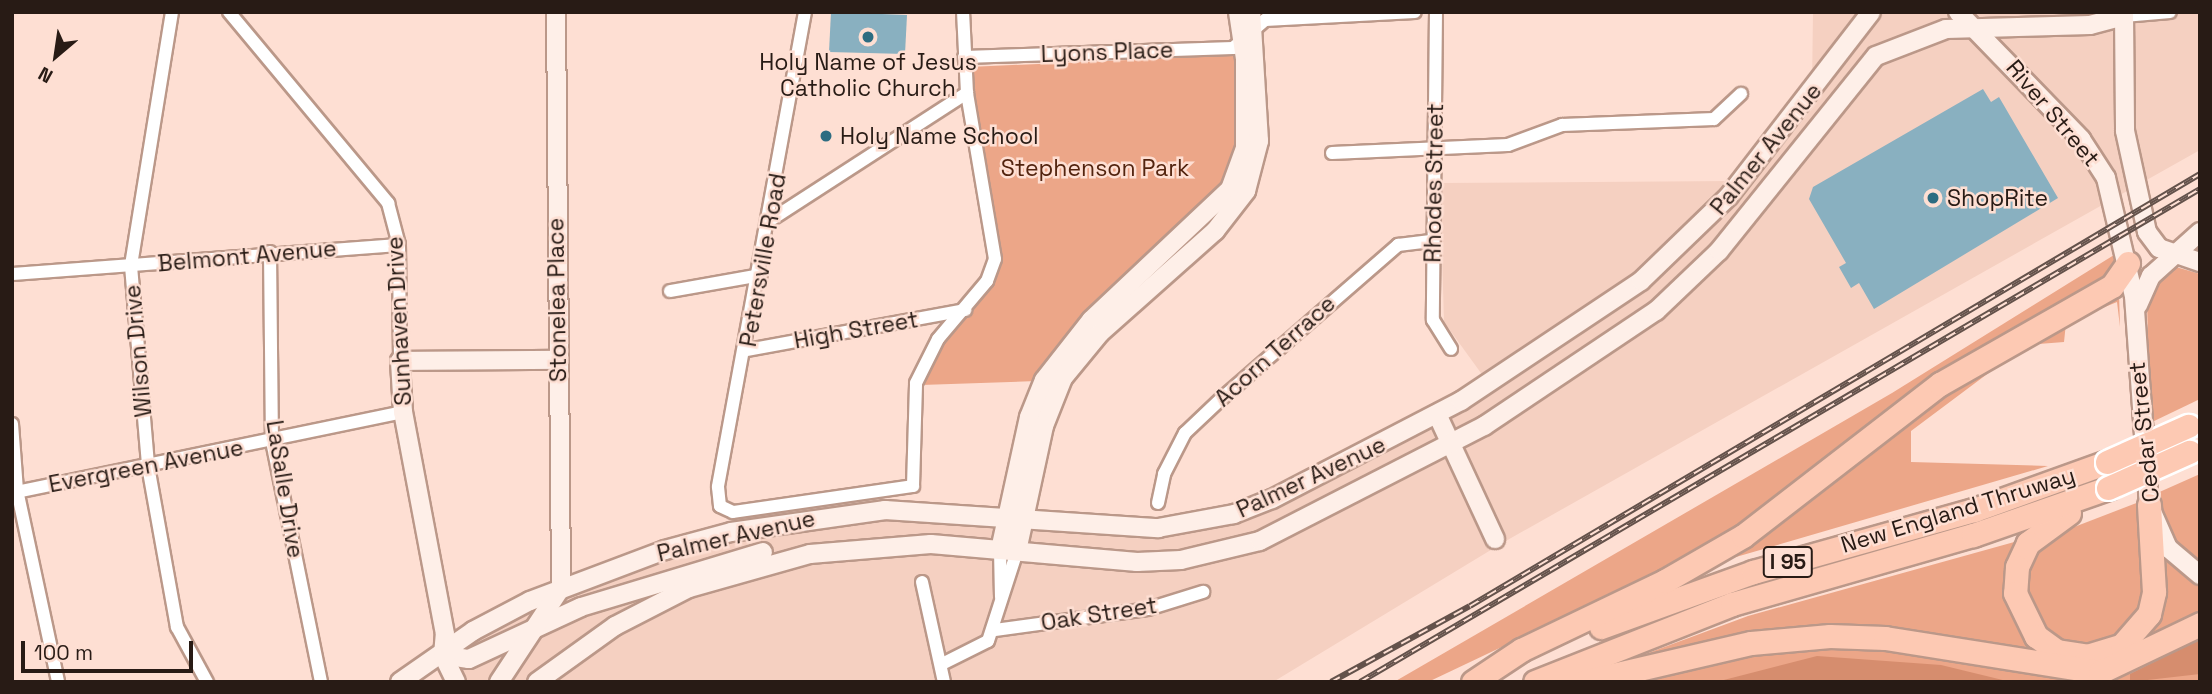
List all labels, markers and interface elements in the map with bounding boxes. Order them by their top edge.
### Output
north arrow [21,21,91,91]
marker: Holy Name of Jesus Catholic Church [860,29,876,45]
street label: Lyons Place [1040,36,1174,68]
place label: Holy Name of Jesus Catholic Church [759,48,977,102]
street label: River Street [2000,54,2106,172]
text: N [34,61,57,89]
street label: Palmer Avenue [1704,78,1828,220]
street label: Rhodes Street [1419,103,1449,263]
place label: Holy Name School [840,122,1039,150]
marker: Holy Name School [818,128,834,144]
park label: Stephenson Park [1001,154,1189,182]
street label: Petersville Road [734,171,792,349]
place label: ShopRite [1947,184,2048,212]
marker: ShopRite [1925,190,1941,206]
street label: Stonelea Place [542,218,572,382]
street label: Belmont Avenue [156,234,338,278]
street label: Sunhaven Drive [381,236,417,406]
street label: Wilson Drive [118,284,158,418]
street label: Acorn Terrace [1209,289,1341,413]
street label: High Street [792,305,920,355]
street label: Cedar Street [2123,360,2165,504]
street label: LaSalle Drive [260,418,310,560]
street label: Palmer Avenue [1232,430,1390,524]
street label: Evergreen Avenue [46,434,246,498]
street label: New England Thruway [1837,461,2079,559]
street label: Palmer Avenue [654,504,818,568]
road number: I 95 [1762,544,1814,580]
street label: Oak Street [1039,591,1159,637]
scale bar [24,628,196,672]
text: 100 m [34,639,93,666]

